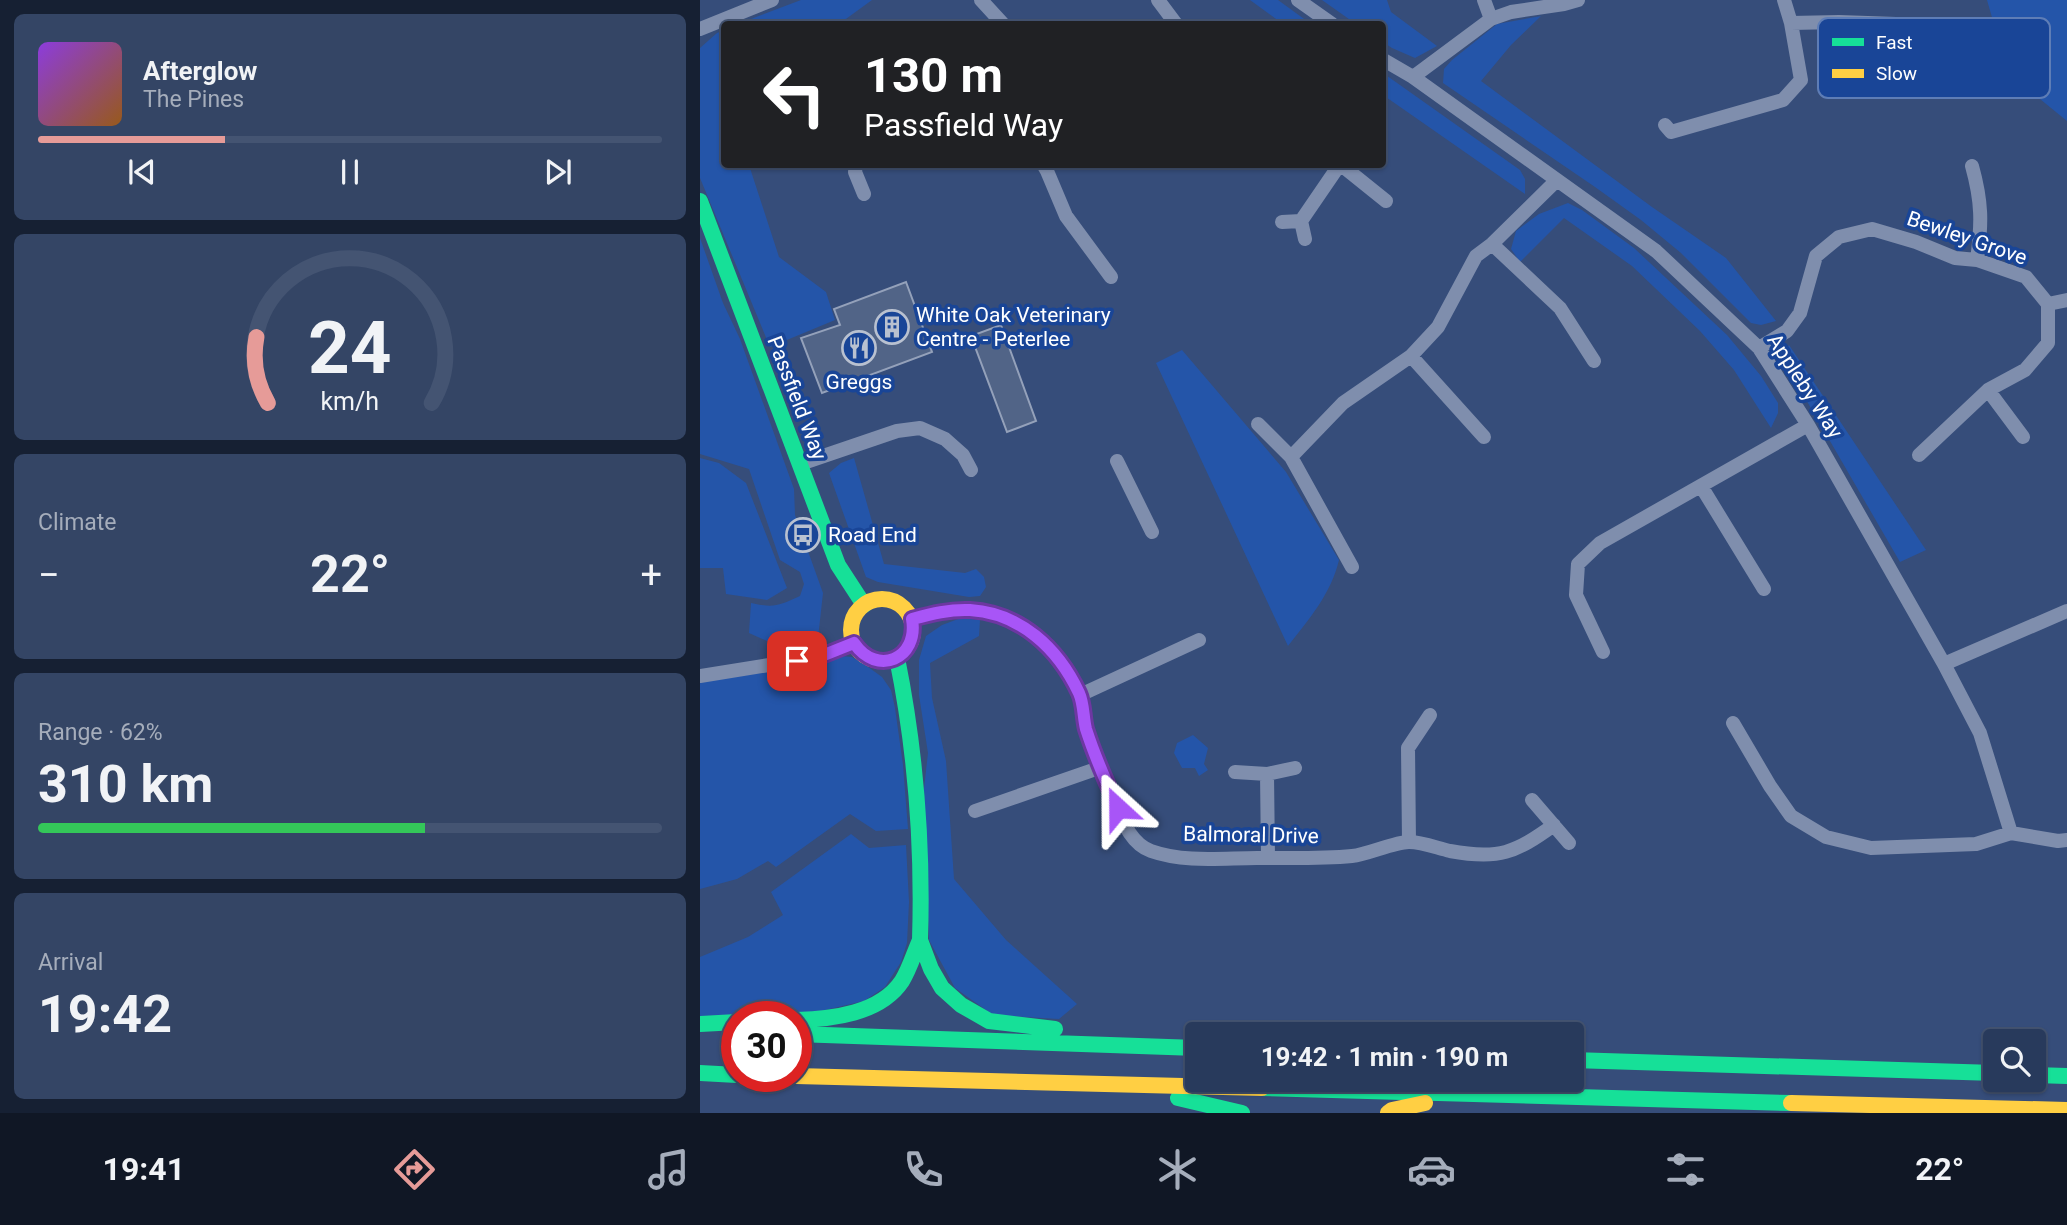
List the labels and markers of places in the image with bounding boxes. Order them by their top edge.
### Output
place label: White Oak Veterinary Centre - Peterlee [916,303,1111,351]
building icon: White Oak Veterinary Centre - Peterlee [873,308,911,346]
restaurant icon: Greggs [840,329,878,367]
place label: Greggs [826,370,892,394]
bus stop icon: Road End [784,516,822,554]
place label: Road End [828,523,917,547]
pin [767,631,827,691]

